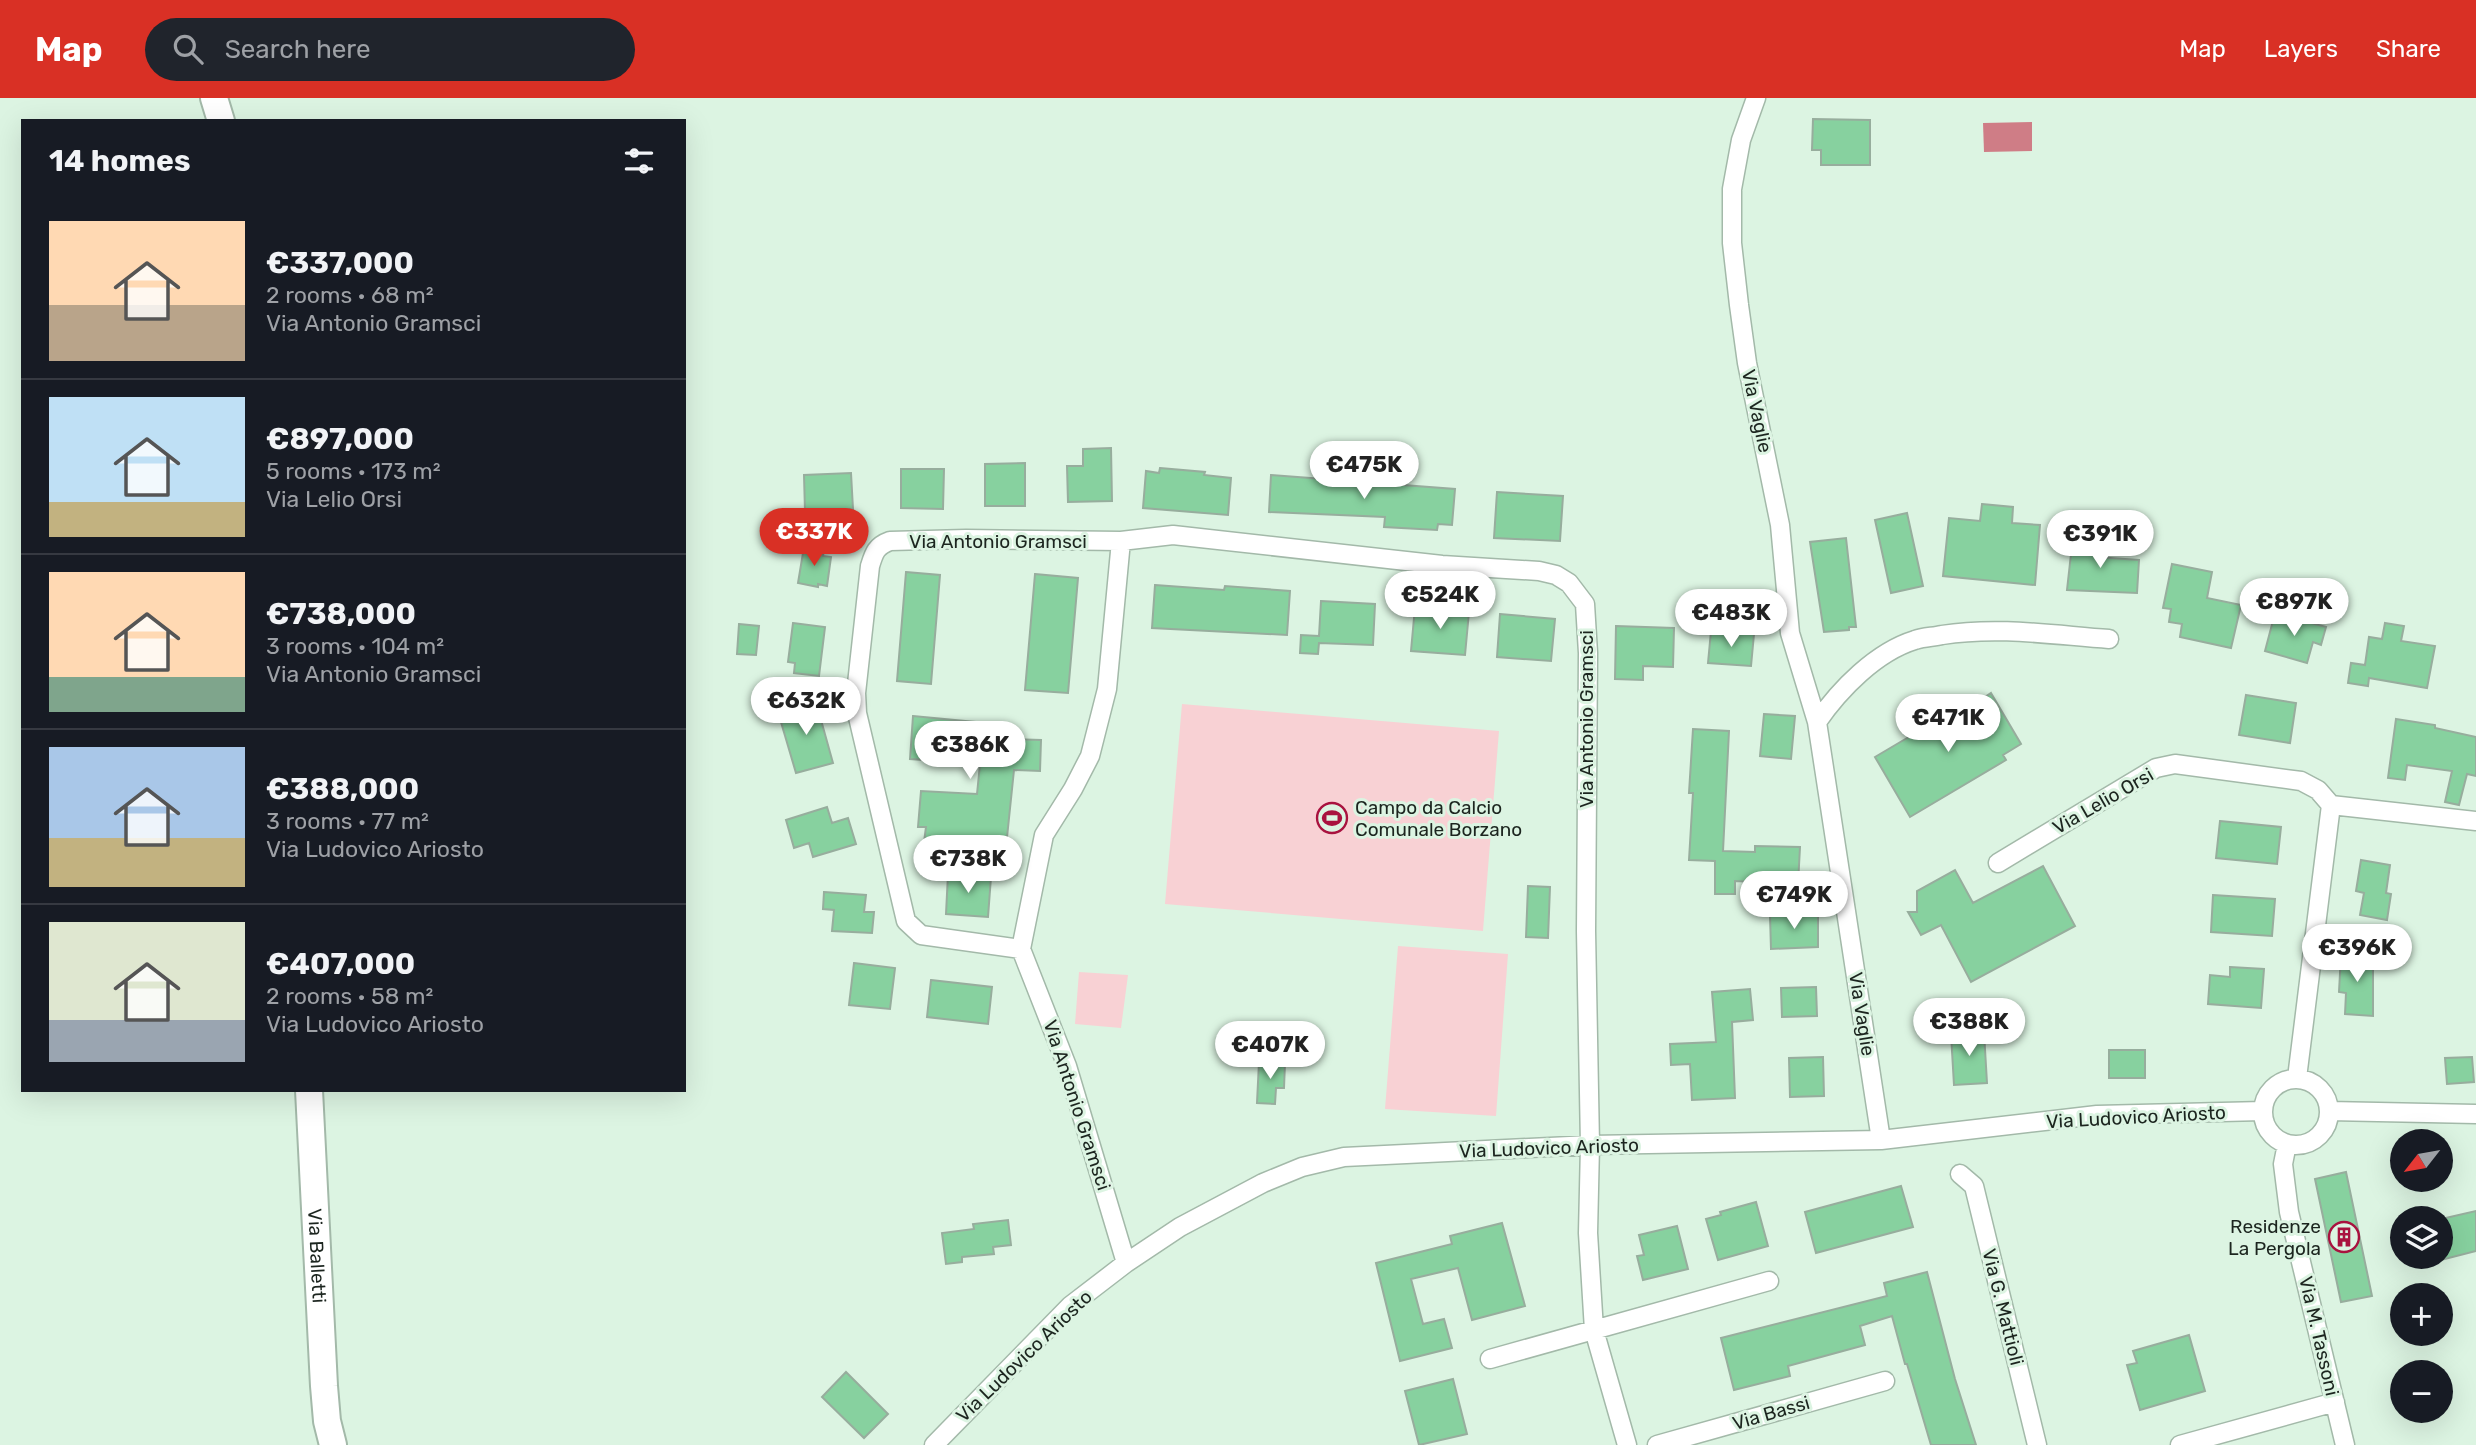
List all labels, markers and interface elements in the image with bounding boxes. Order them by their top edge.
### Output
search box [145,18,635,81]
text: Map [35,30,103,69]
icon: search [169,30,207,68]
text: Search here [225,34,370,65]
text: Map [2179,35,2226,63]
text: Layers [2264,35,2338,63]
text: Share [2376,35,2441,63]
icon: filters [620,142,658,180]
text: 14 homes [49,143,191,179]
text: €337,000 [266,245,414,281]
icon: home [105,249,189,333]
text: 2 rooms · 68 m² [266,281,434,309]
text: Via Antonio Gramsci [266,309,481,337]
street label: Via Vaglie [1737,367,1777,455]
text: €897,000 [266,421,414,457]
icon: home [105,425,189,509]
pin: €475K [1315,442,1413,501]
text: €475K [1326,450,1402,478]
text: 5 rooms · 173 m² [266,457,441,485]
text: Via Lelio Orsi [266,485,402,513]
pin: €337K [765,508,863,568]
pin: €391K [2051,510,2149,570]
text: €337K [776,517,852,545]
text: €391K [2063,519,2137,547]
street label: Via Antonio Gramsci [909,530,1087,553]
pin: €524K [1391,572,1489,631]
pin: €897K [2245,578,2343,638]
text: €524K [1401,580,1479,608]
text: €897K [2256,587,2332,615]
pin: €483K [1682,589,1780,649]
text: €738,000 [266,596,416,632]
text: €483K [1691,598,1771,626]
icon: home [105,600,189,684]
street label: Via Antonio Gramsci [1575,630,1598,808]
text: 3 rooms · 104 m² [266,632,444,660]
text: Via Antonio Gramsci [266,660,481,688]
pin: €632K [757,678,855,737]
text: €632K [767,686,845,714]
pin: €471K [1899,694,1997,754]
text: €471K [1911,703,1985,731]
pin: €386K [921,722,1019,781]
text: €386K [930,730,1010,758]
street label: Via Lelio Orsi [2049,763,2157,839]
text: €388,000 [266,771,419,807]
icon: home [105,775,189,859]
place label: Campo da Calcio Comunale Borzano [1355,796,1522,841]
sports icon: Campo da Calcio Comunale Borzano [1315,801,1349,835]
text: 3 rooms · 77 m² [266,807,429,835]
text: Via Ludovico Ariosto [266,835,484,863]
pin: €738K [919,836,1017,895]
text: €738K [929,844,1007,872]
pin: €749K [1745,872,1843,931]
text: €749K [1756,880,1832,908]
pin: €396K [2308,924,2406,984]
text: €396K [2318,933,2396,961]
text: €407,000 [266,946,415,982]
icon: home [105,950,189,1034]
street label: Via Vaglie [1844,970,1880,1058]
text: 2 rooms · 58 m² [266,982,433,1010]
pin: €388K [1920,998,2018,1058]
text: €388K [1929,1007,2009,1035]
text: Via Ludovico Ariosto [266,1010,484,1038]
street label: Via Antonio Gramsci [1039,1017,1115,1193]
pin: €407K [1221,1021,1319,1081]
text: €407K [1231,1030,1309,1058]
street label: Via Ludovico Ariosto [2046,1101,2226,1133]
north arrow [2390,1129,2454,1192]
map controls [2390,1129,2453,1423]
street label: Via Ludovico Ariosto [1459,1133,1639,1163]
button: layers [2390,1206,2453,1269]
street label: Via Balletti [304,1208,331,1304]
place label: Residenze La Pergola [2228,1215,2321,1260]
building icon: Residenze La Pergola [2327,1220,2361,1254]
street label: Via G. Mattioli [1977,1246,2029,1368]
street label: Via M. Tassoni [2294,1274,2344,1398]
button: + [2390,1283,2453,1346]
street label: Via Ludovico Ariosto [951,1285,1097,1427]
button: − [2390,1360,2453,1423]
street label: Via Bassi [1730,1391,1812,1435]

